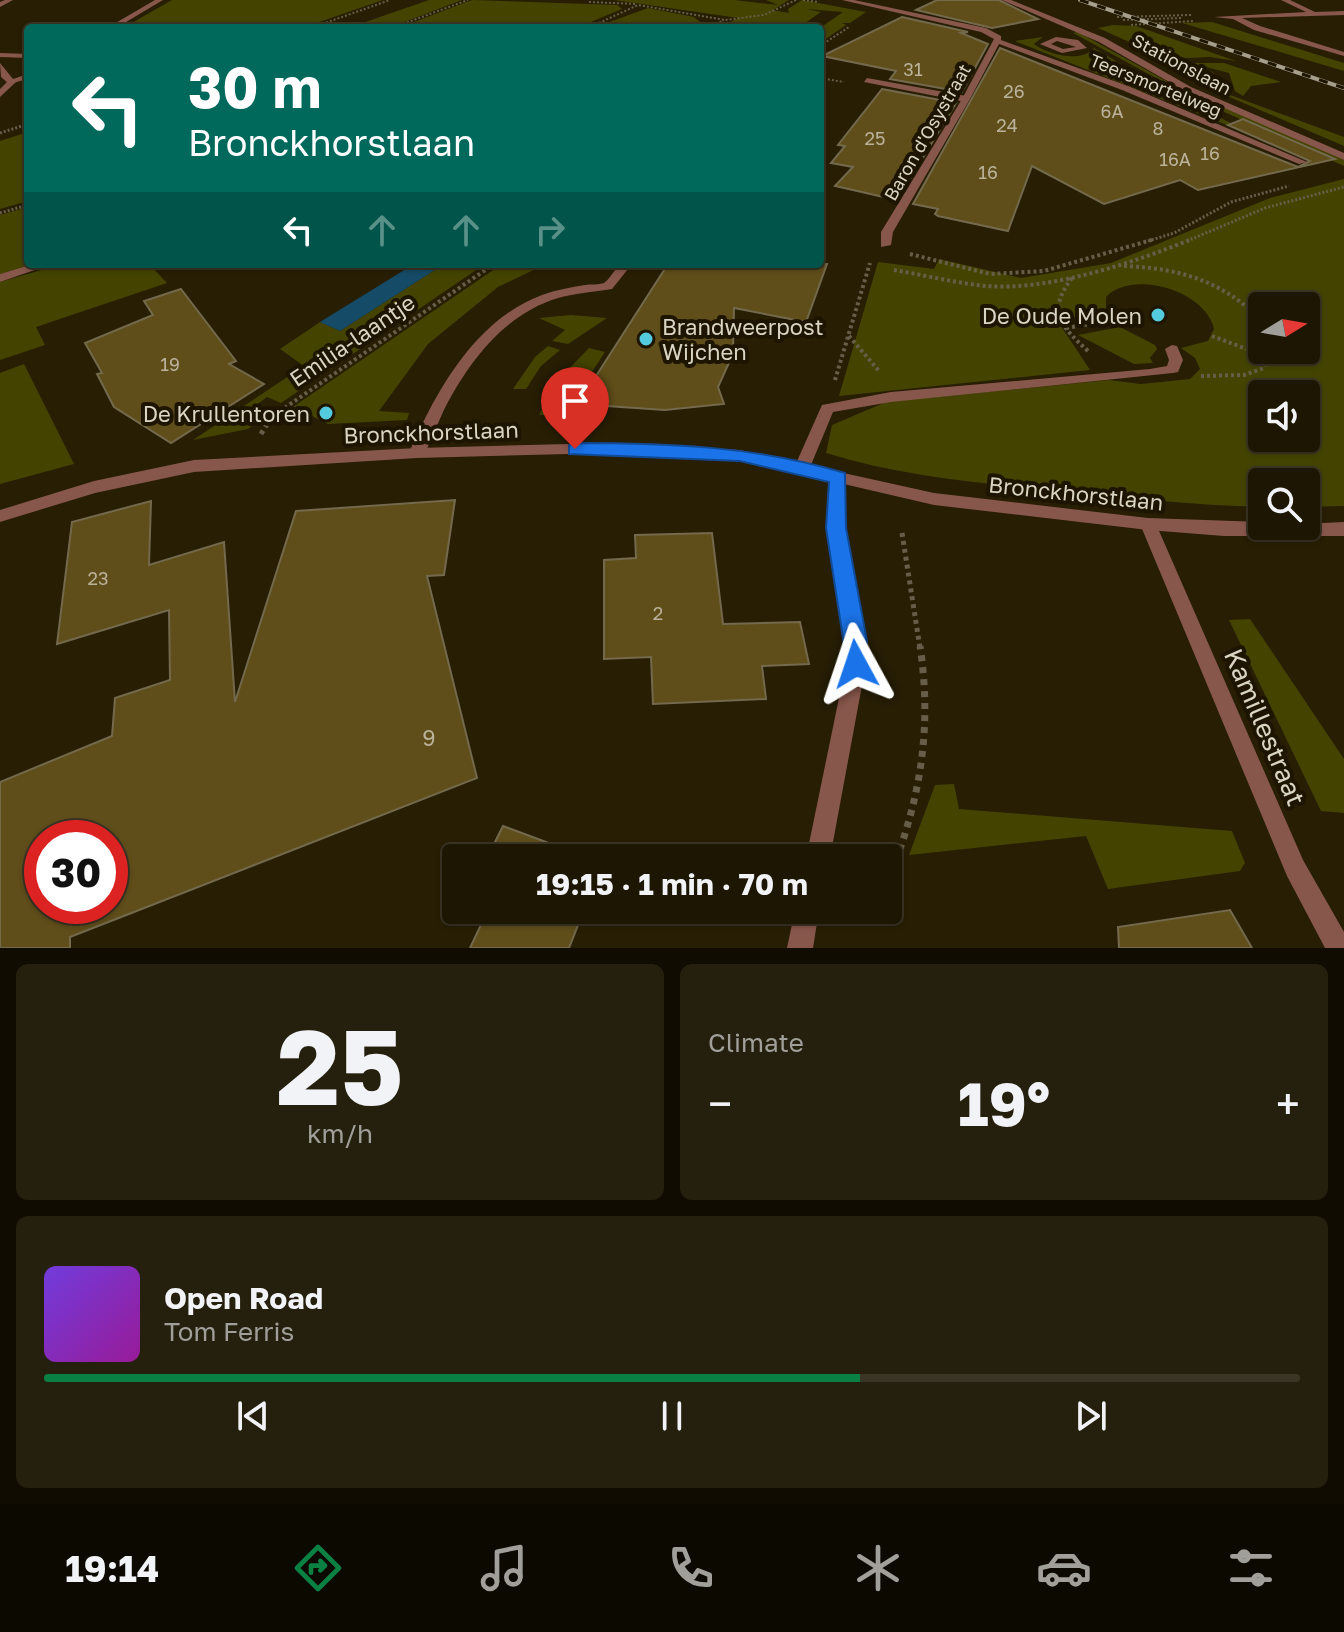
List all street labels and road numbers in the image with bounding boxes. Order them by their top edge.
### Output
street label: Stationslaan [1129,29,1235,99]
street label: Teersmortelweg [1087,49,1225,121]
street label: Baron d'Osystraat [879,60,975,204]
street label: Emilia-laantje [284,288,420,392]
street label: Bronckhorstlaan [343,415,519,449]
street label: Bronckhorstlaan [987,470,1165,516]
street label: Kamillestraat [1218,644,1312,810]

